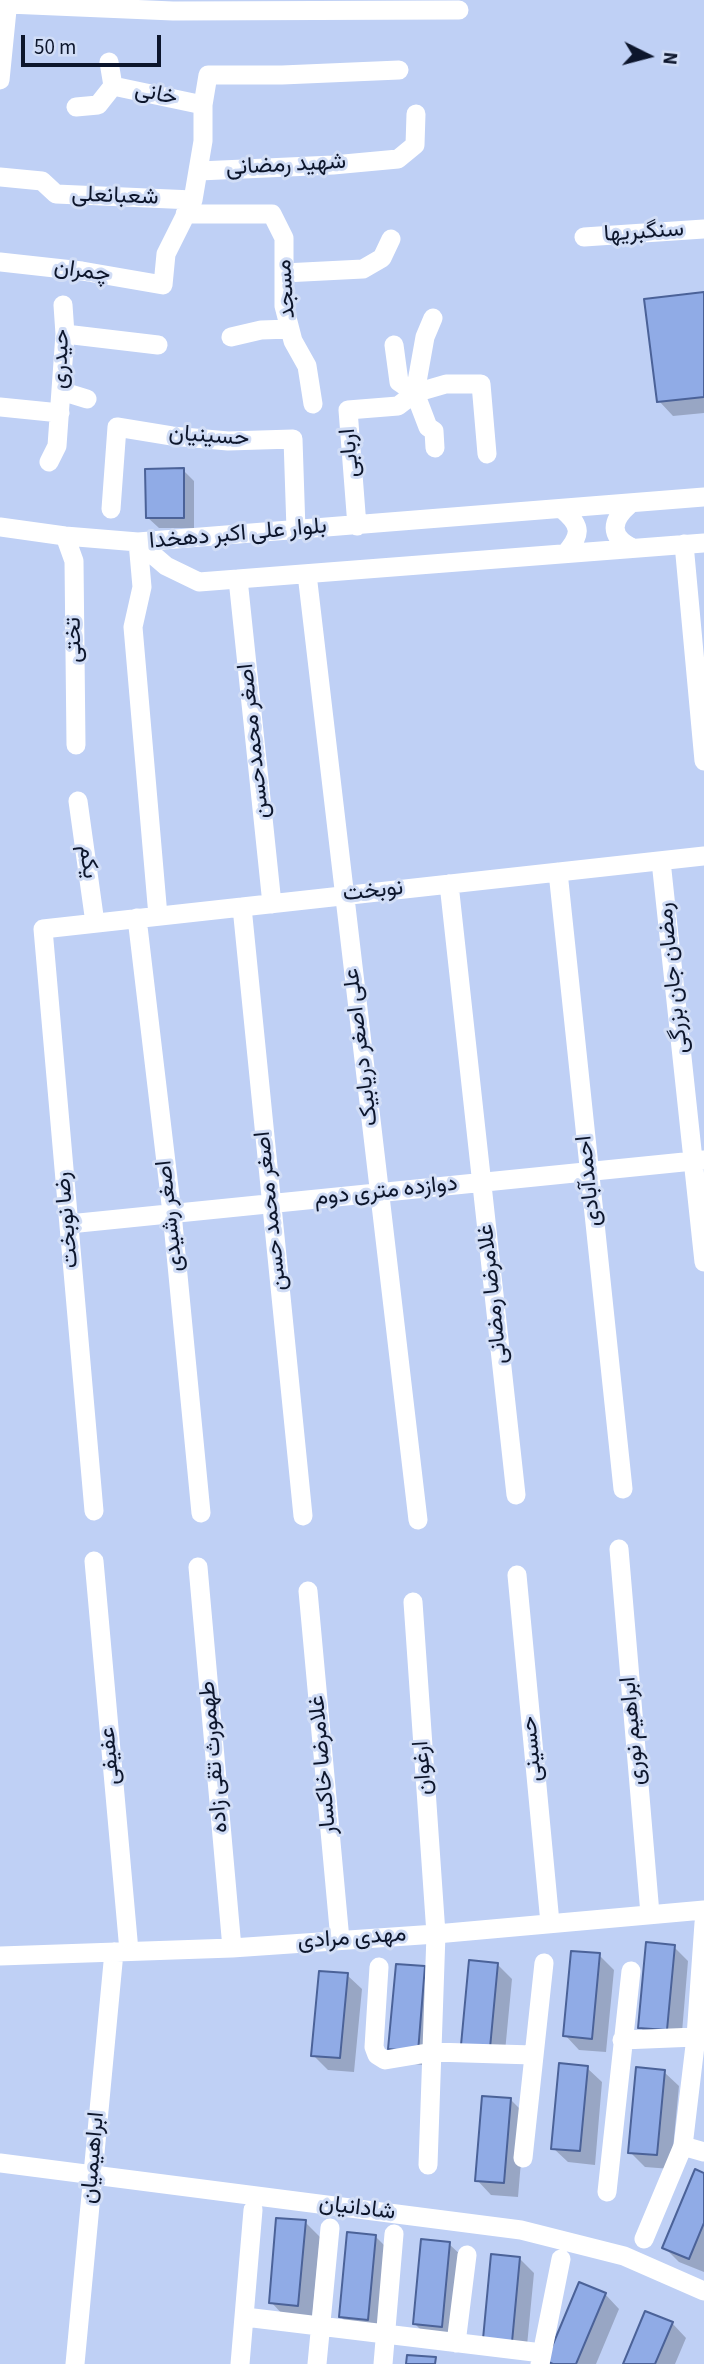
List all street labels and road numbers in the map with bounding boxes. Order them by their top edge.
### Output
street label: خانی [132,77,180,113]
street label: شهید رمضانی [225,149,347,183]
street label: شعبانعلی [71,182,159,212]
street label: سنگبریها [603,216,685,250]
street label: چمران [52,254,112,290]
street label: مسجد [271,258,303,320]
street label: حیدری [47,328,77,390]
street label: حسینیان [168,420,250,454]
street label: اربابی [335,427,367,479]
street label: بلوار علی اکبر دهخدا [148,513,328,557]
street label: تختی [61,617,89,663]
street label: اصغر محمدحسن [233,662,277,820]
street label: یکم [71,843,103,881]
street label: نوبخت [341,875,405,909]
street label: رمضان جان بزرگی [652,901,696,1055]
street label: علی اصغر دریابیک [339,966,385,1128]
street label: اصغر محمد حسن [250,1130,294,1292]
street label: احمدآبادی [571,1134,609,1228]
street label: اصغر رشیدی [151,1159,191,1273]
street label: رضا نوبخت [50,1171,86,1269]
street label: دوازده متری دوم [313,1171,459,1213]
street label: غلامرضا رمضانی [473,1223,515,1365]
street label: ابراهیم نوری [615,1675,653,1787]
street label: طهمورث تقی زاده [195,1680,235,1834]
street label: غلامرضا خاکسار [304,1694,344,1836]
street label: حسینی [516,1715,550,1783]
street label: عفیفی [95,1726,127,1786]
street label: ارغوان [408,1740,440,1796]
street label: مهدی مرادی [297,1921,407,1957]
street label: ابراهیمیان [76,2111,112,2205]
street label: شادانیان [317,2191,397,2227]

